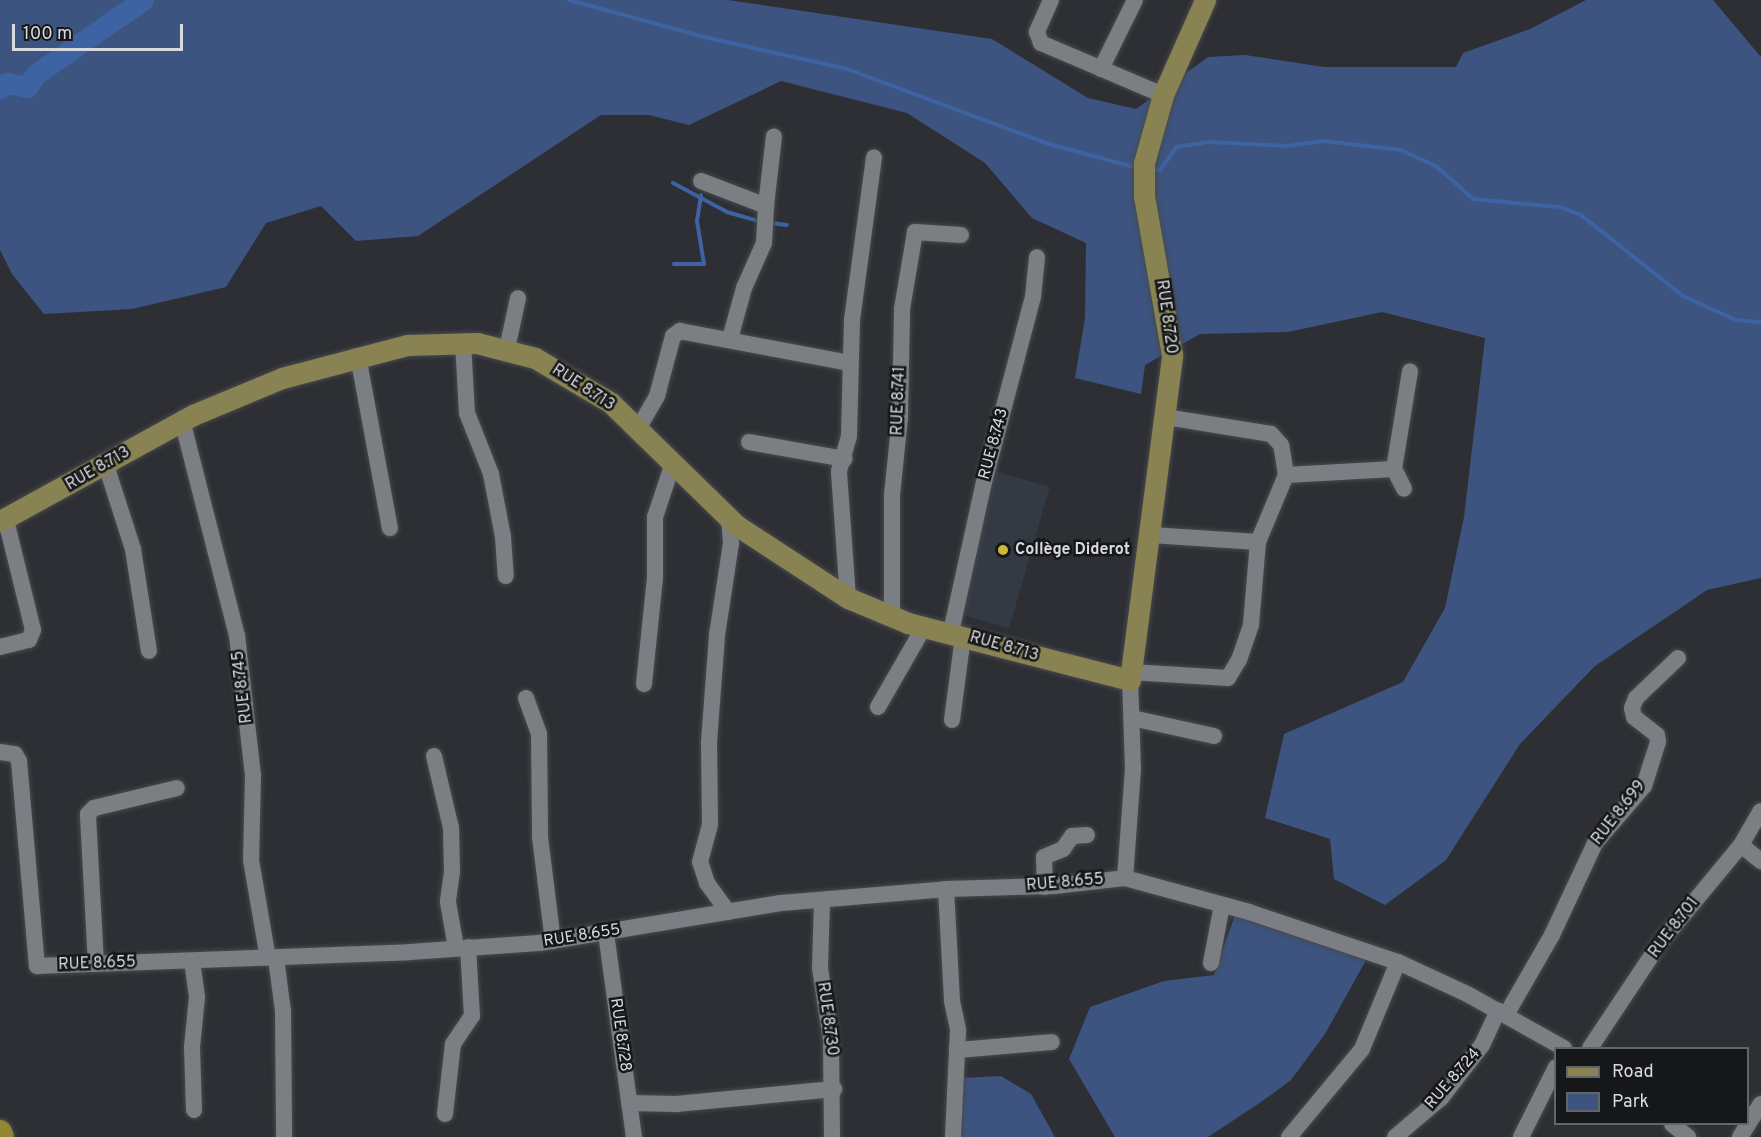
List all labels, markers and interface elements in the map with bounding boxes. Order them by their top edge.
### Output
scale bar [15,12,186,50]
text: 100 m [23,23,72,46]
street label: RUE 8.720 [1151,279,1181,355]
street label: RUE 8.713 [548,361,618,415]
street label: RUE 8.741 [888,366,910,436]
street label: RUE 8.743 [975,406,1013,482]
street label: RUE 8.713 [63,443,133,495]
place label: Collège Diderot [1015,540,1130,560]
marker: Collège Diderot [996,543,1010,557]
street label: RUE 8.713 [967,628,1041,666]
street label: RUE 8.745 [229,650,257,724]
street label: RUE 8.699 [1588,777,1650,849]
street label: RUE 8.655 [1026,870,1104,896]
street label: RUE 8.701 [1645,894,1703,962]
street label: RUE 8.655 [542,920,622,952]
street label: RUE 8.655 [58,953,136,975]
street label: RUE 8.730 [812,981,842,1057]
street label: RUE 8.728 [605,997,635,1073]
street label: RUE 8.724 [1421,1045,1485,1113]
legend [1554,1047,1749,1125]
text: Road [1612,1061,1654,1084]
text: Park [1612,1091,1649,1114]

